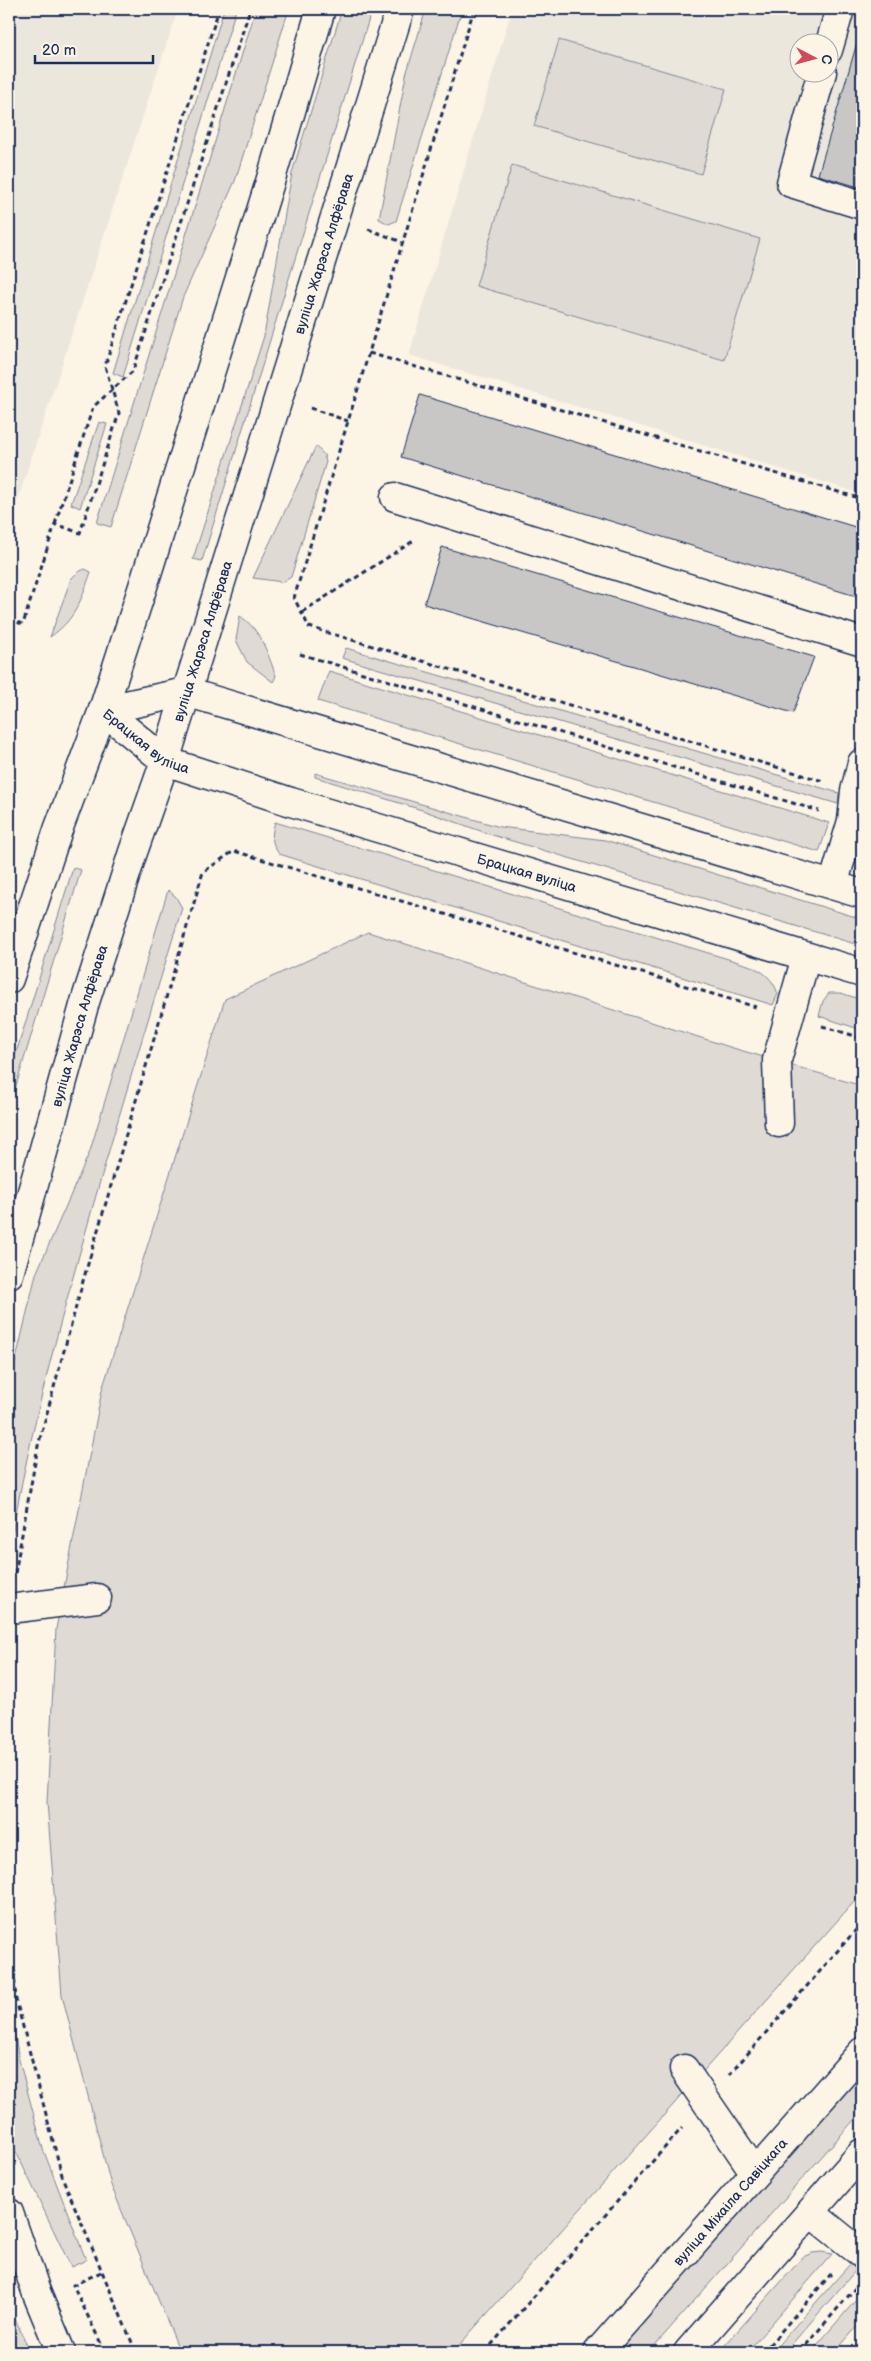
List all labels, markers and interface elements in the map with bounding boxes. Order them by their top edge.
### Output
scale bar [35,32,152,64]
north arrow [788,32,838,82]
text: 20 m [42,41,76,60]
text: С [817,54,835,65]
street label: вуліца Жарэса Алфёрава [291,170,357,336]
street label: вуліца Жарэса Алфёрава [170,558,236,724]
street label: Брацкая вуліца [99,705,192,778]
street label: Брацкая вуліца [475,850,579,896]
street label: вуліца Жарэса Алфёрава [48,942,112,1109]
street label: вуліца Міхаіла Савіцкага [670,2134,792,2269]

